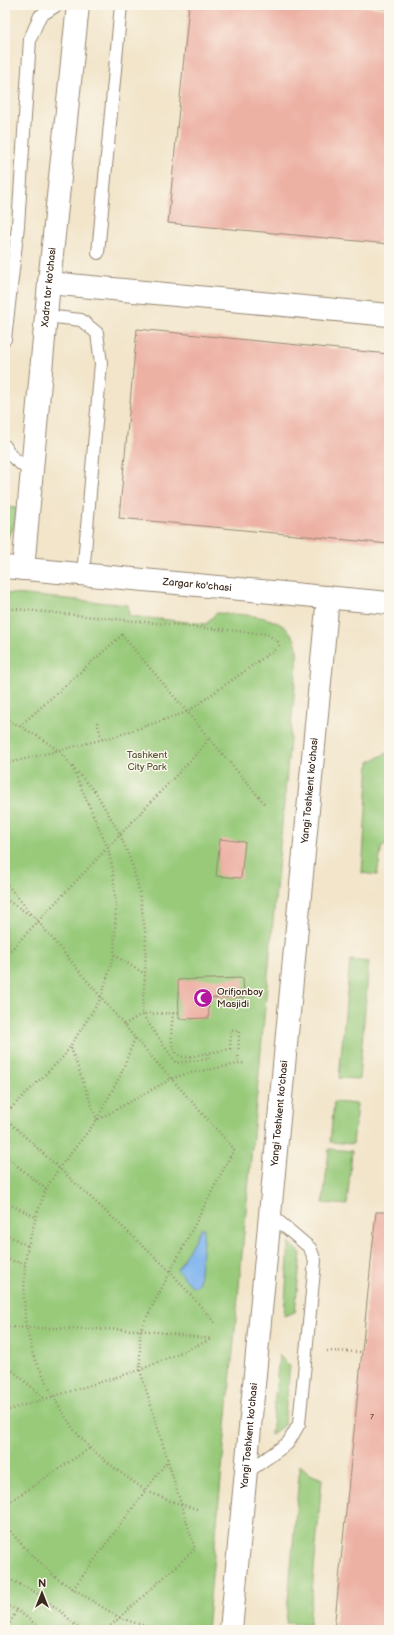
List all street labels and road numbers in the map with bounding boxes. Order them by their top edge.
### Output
street label: Xadra tor ko'chasi [39,247,59,328]
street label: Zargar ko'chasi [161,576,232,594]
street label: Yangi Toshkent ko'chasi [299,737,321,845]
street label: Yangi Toshkent ko'chasi [268,1060,290,1168]
street label: Yangi Toshkent ko'chasi [238,1382,260,1490]

